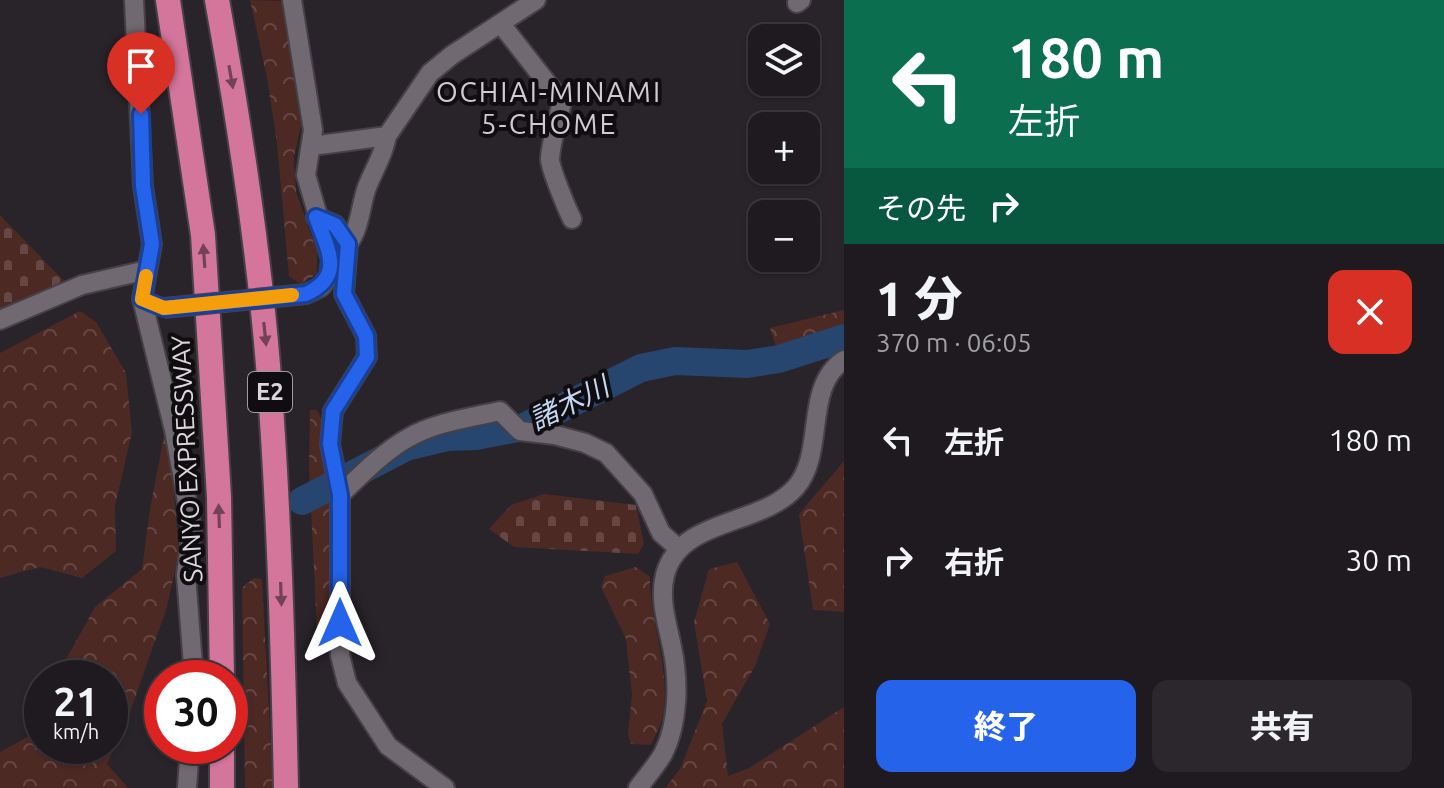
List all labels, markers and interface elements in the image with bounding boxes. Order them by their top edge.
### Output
map controls [748,24,820,272]
button: layers [748,24,820,96]
text: 180 m [1008,26,1164,89]
pin [107,32,175,114]
icon: left [876,32,980,136]
icon: arrive [119,44,163,88]
one-way arrow [225,65,237,90]
district label: OCHIAI-MINAMI 5-CHOME [436,76,662,139]
text: 左折 [1008,100,1080,141]
button: + [748,112,820,184]
icon: right [982,184,1026,228]
text: その先 [876,191,966,225]
button: − [748,200,820,272]
one-way arrow [197,244,210,269]
button: close [1328,270,1412,354]
text: 1 分 [876,271,963,325]
one-way arrow [258,322,271,347]
text: 370 m · 06:05 [876,328,1032,357]
street label: SANYO EXPRESSWAY [166,335,207,583]
water label: 諸木川 [524,369,616,435]
road number: E2 [248,372,292,412]
icon: left [876,418,920,462]
text: 180 m [1328,423,1412,457]
text: 左折 [944,425,1004,459]
one-way arrow [213,503,226,528]
icon: right [876,538,920,582]
text: 30 m [1345,543,1412,577]
text: 右折 [944,545,1004,579]
position arrow [298,581,382,665]
one-way arrow [274,582,287,607]
speed limit sign: 30 [144,660,248,764]
text: 21 [53,679,99,724]
button: 終了 [876,680,1136,772]
button: 共有 [1152,680,1412,772]
text: km/h [53,720,99,743]

